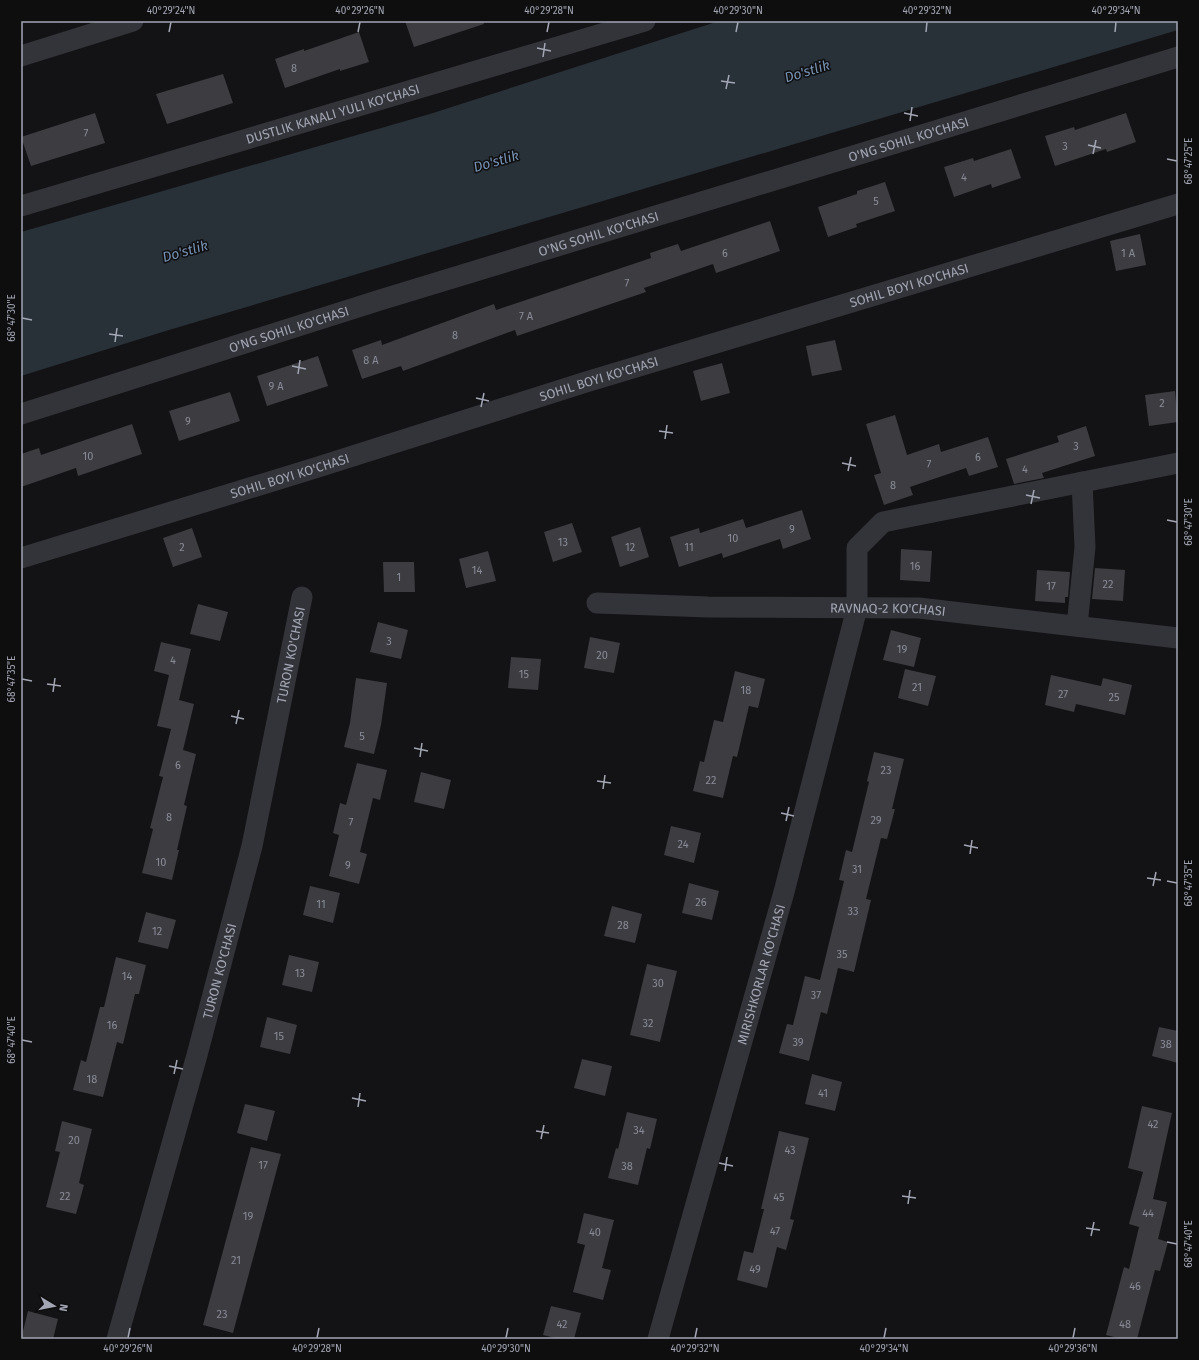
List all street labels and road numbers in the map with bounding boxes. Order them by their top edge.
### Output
street label: DUSTLIK KANALI YULI KO'CHASI [244,81,421,147]
street label: O'NG SOHIL KO'CHASI [847,114,970,165]
street label: O'NG SOHIL KO'CHASI [537,209,661,259]
street label: SOHIL BOYI KO'CHASI [848,260,970,310]
street label: O'NG SOHIL KO'CHASI [227,303,351,355]
street label: SOHIL BOYI KO'CHASI [538,354,660,404]
street label: SOHIL BOYI KO'CHASI [229,451,351,501]
street label: RAVNAQ-2 KO'CHASI [830,601,946,619]
street label: TURON KO'CHASI [274,605,308,705]
street label: MIRISHKORLAR KO'CHASI [734,902,788,1046]
street label: TURON KO'CHASI [200,922,239,1020]

